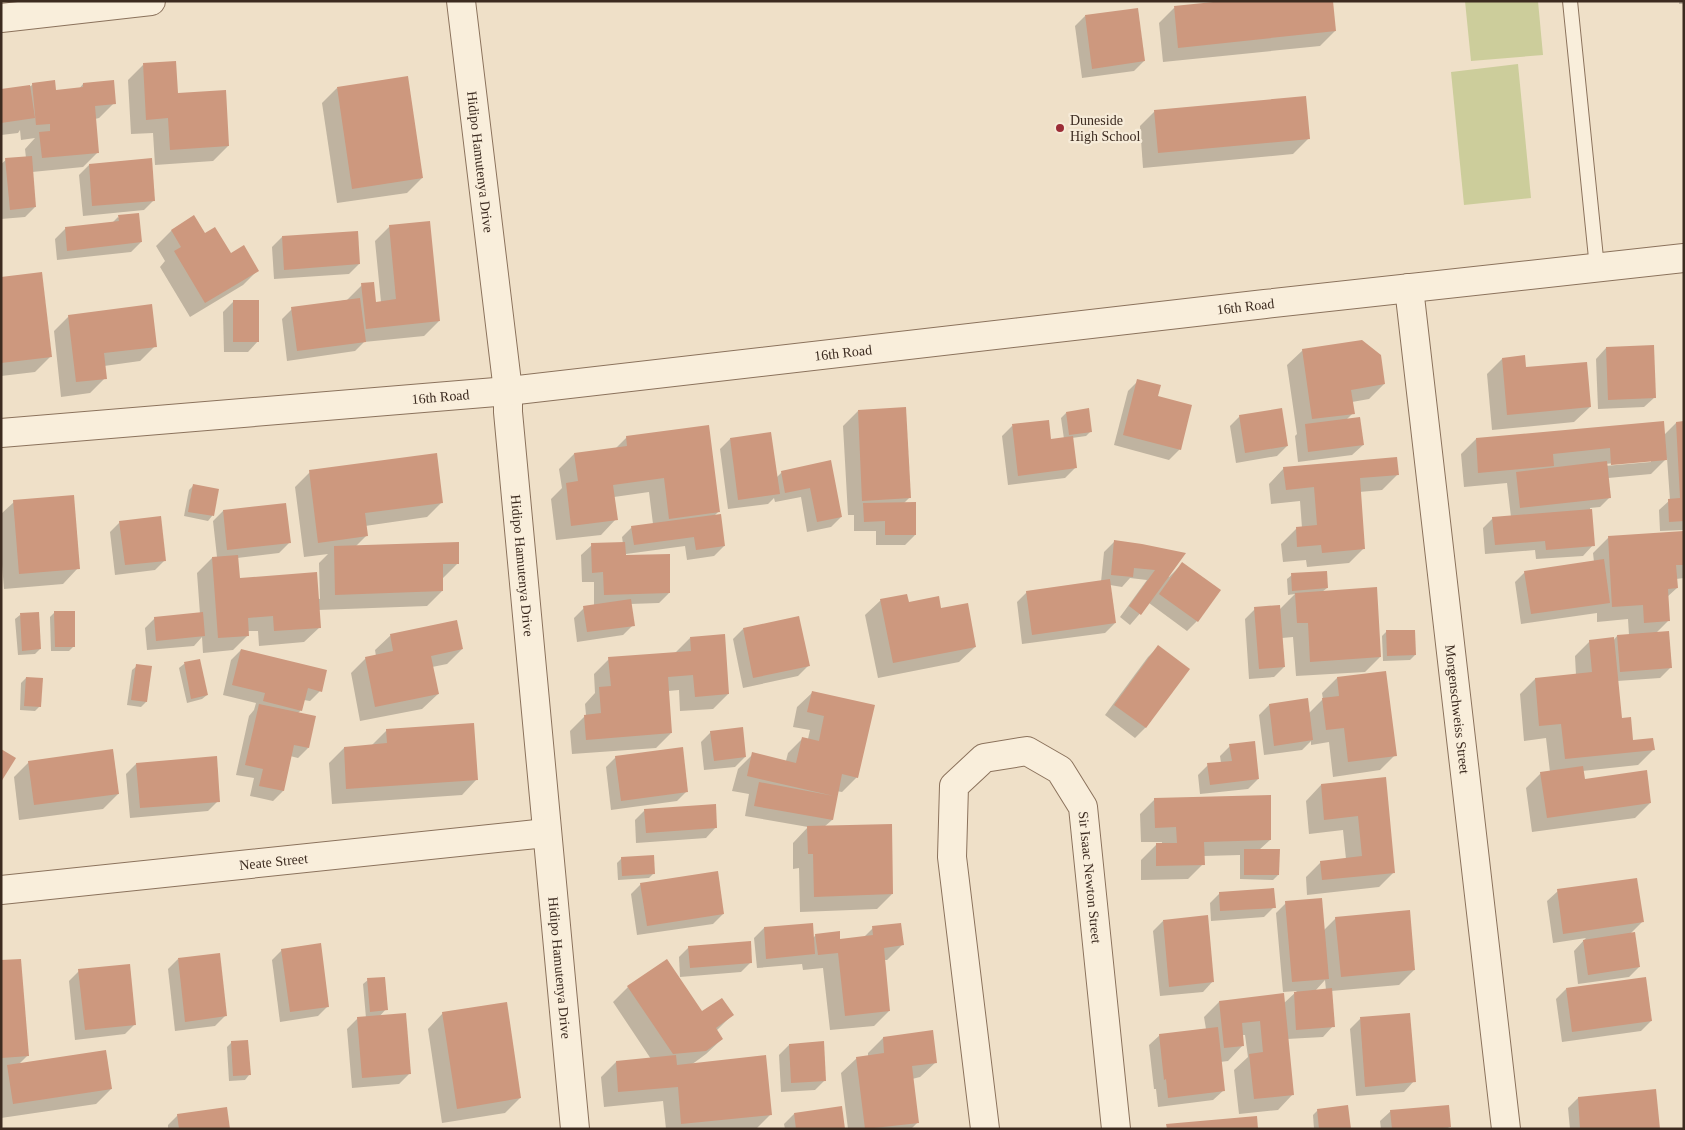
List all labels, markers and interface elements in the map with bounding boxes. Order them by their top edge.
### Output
street label: Hidipo Hamutenya Drive [464,90,496,233]
place label: Duneside High School [1070,113,1141,144]
marker: Duneside High School [1054,122,1066,134]
street label: 16th Road [1216,296,1275,317]
street label: 16th Road [813,342,873,363]
street label: 16th Road [411,387,470,406]
street label: Hidipo Hamutenya Drive [508,494,536,637]
street label: Morgenschweiss Street [1443,644,1472,775]
street label: Sir Isaac Newton Street [1076,811,1104,944]
street label: Neate Street [238,850,309,873]
street label: Hidipo Hamutenya Drive [546,896,574,1039]

